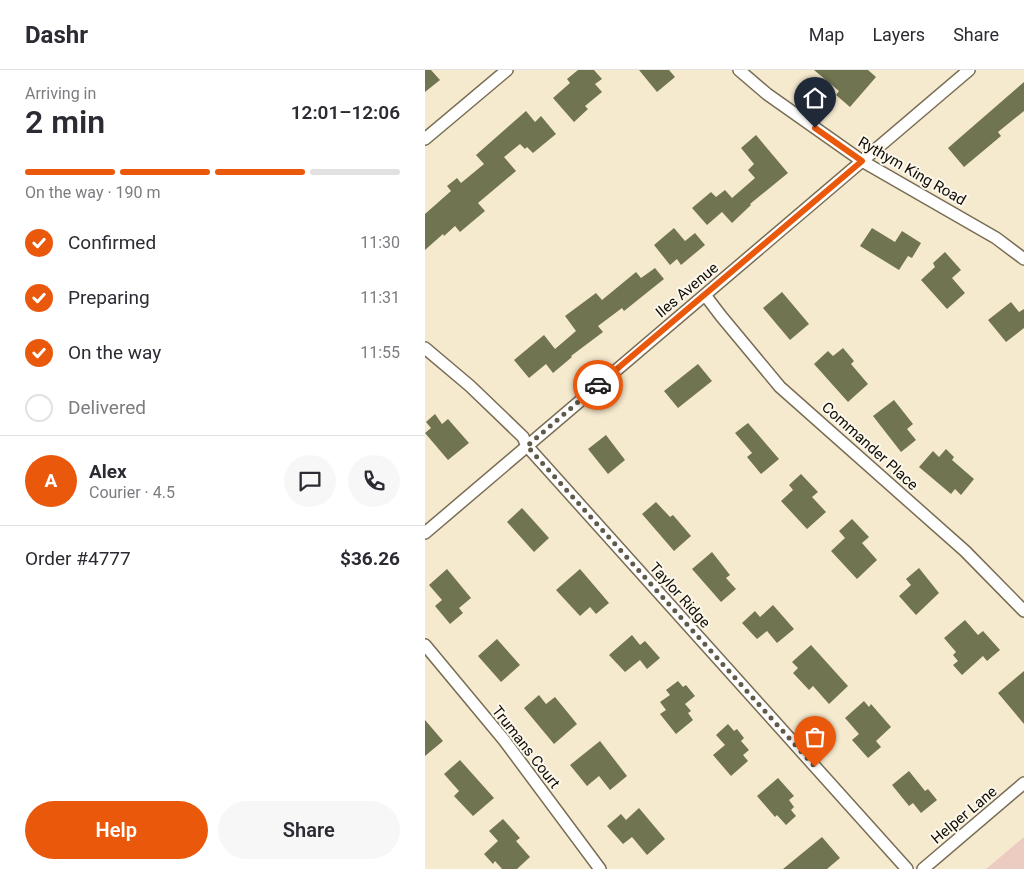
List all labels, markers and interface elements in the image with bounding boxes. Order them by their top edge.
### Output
text: Dashr [25,21,88,49]
text: Map [809,24,844,45]
text: Layers [872,24,925,45]
text: Share [953,24,999,45]
pin [794,77,836,128]
text: Arriving in [25,84,96,103]
icon: home [801,84,829,112]
text: 12:01–12:06 [291,101,400,124]
text: 2 min [25,103,105,141]
street label: Rythym King Road [855,133,969,209]
text: On the way · 190 m [25,183,161,202]
icon: check [25,229,53,257]
text: Confirmed [68,231,156,254]
text: 11:30 [360,233,400,252]
street label: Iles Avenue [652,259,722,321]
icon: check [25,284,53,312]
text: Preparing [68,286,150,309]
text: 11:31 [360,288,400,307]
icon: check [25,339,53,367]
text: On the way [68,341,161,364]
text: 11:55 [360,343,400,362]
courier [573,360,623,410]
icon: car [584,371,612,399]
text: Delivered [68,396,146,419]
street label: Commander Place [818,398,922,494]
button: chat [284,455,336,507]
button: phone [348,455,400,507]
text: Alex [89,460,127,483]
text: A [45,469,57,492]
text: Courier · 4.5 [89,483,175,502]
text: Order #4777 [25,547,131,570]
text: $36.26 [340,547,400,570]
street label: Taylor Ridge [646,559,714,632]
street label: Trumans Court [488,702,564,792]
pin [794,716,836,767]
icon: bag [801,723,829,751]
street label: Helper Lane [928,782,1000,848]
button: Help [25,801,208,859]
button: Share [218,801,400,859]

